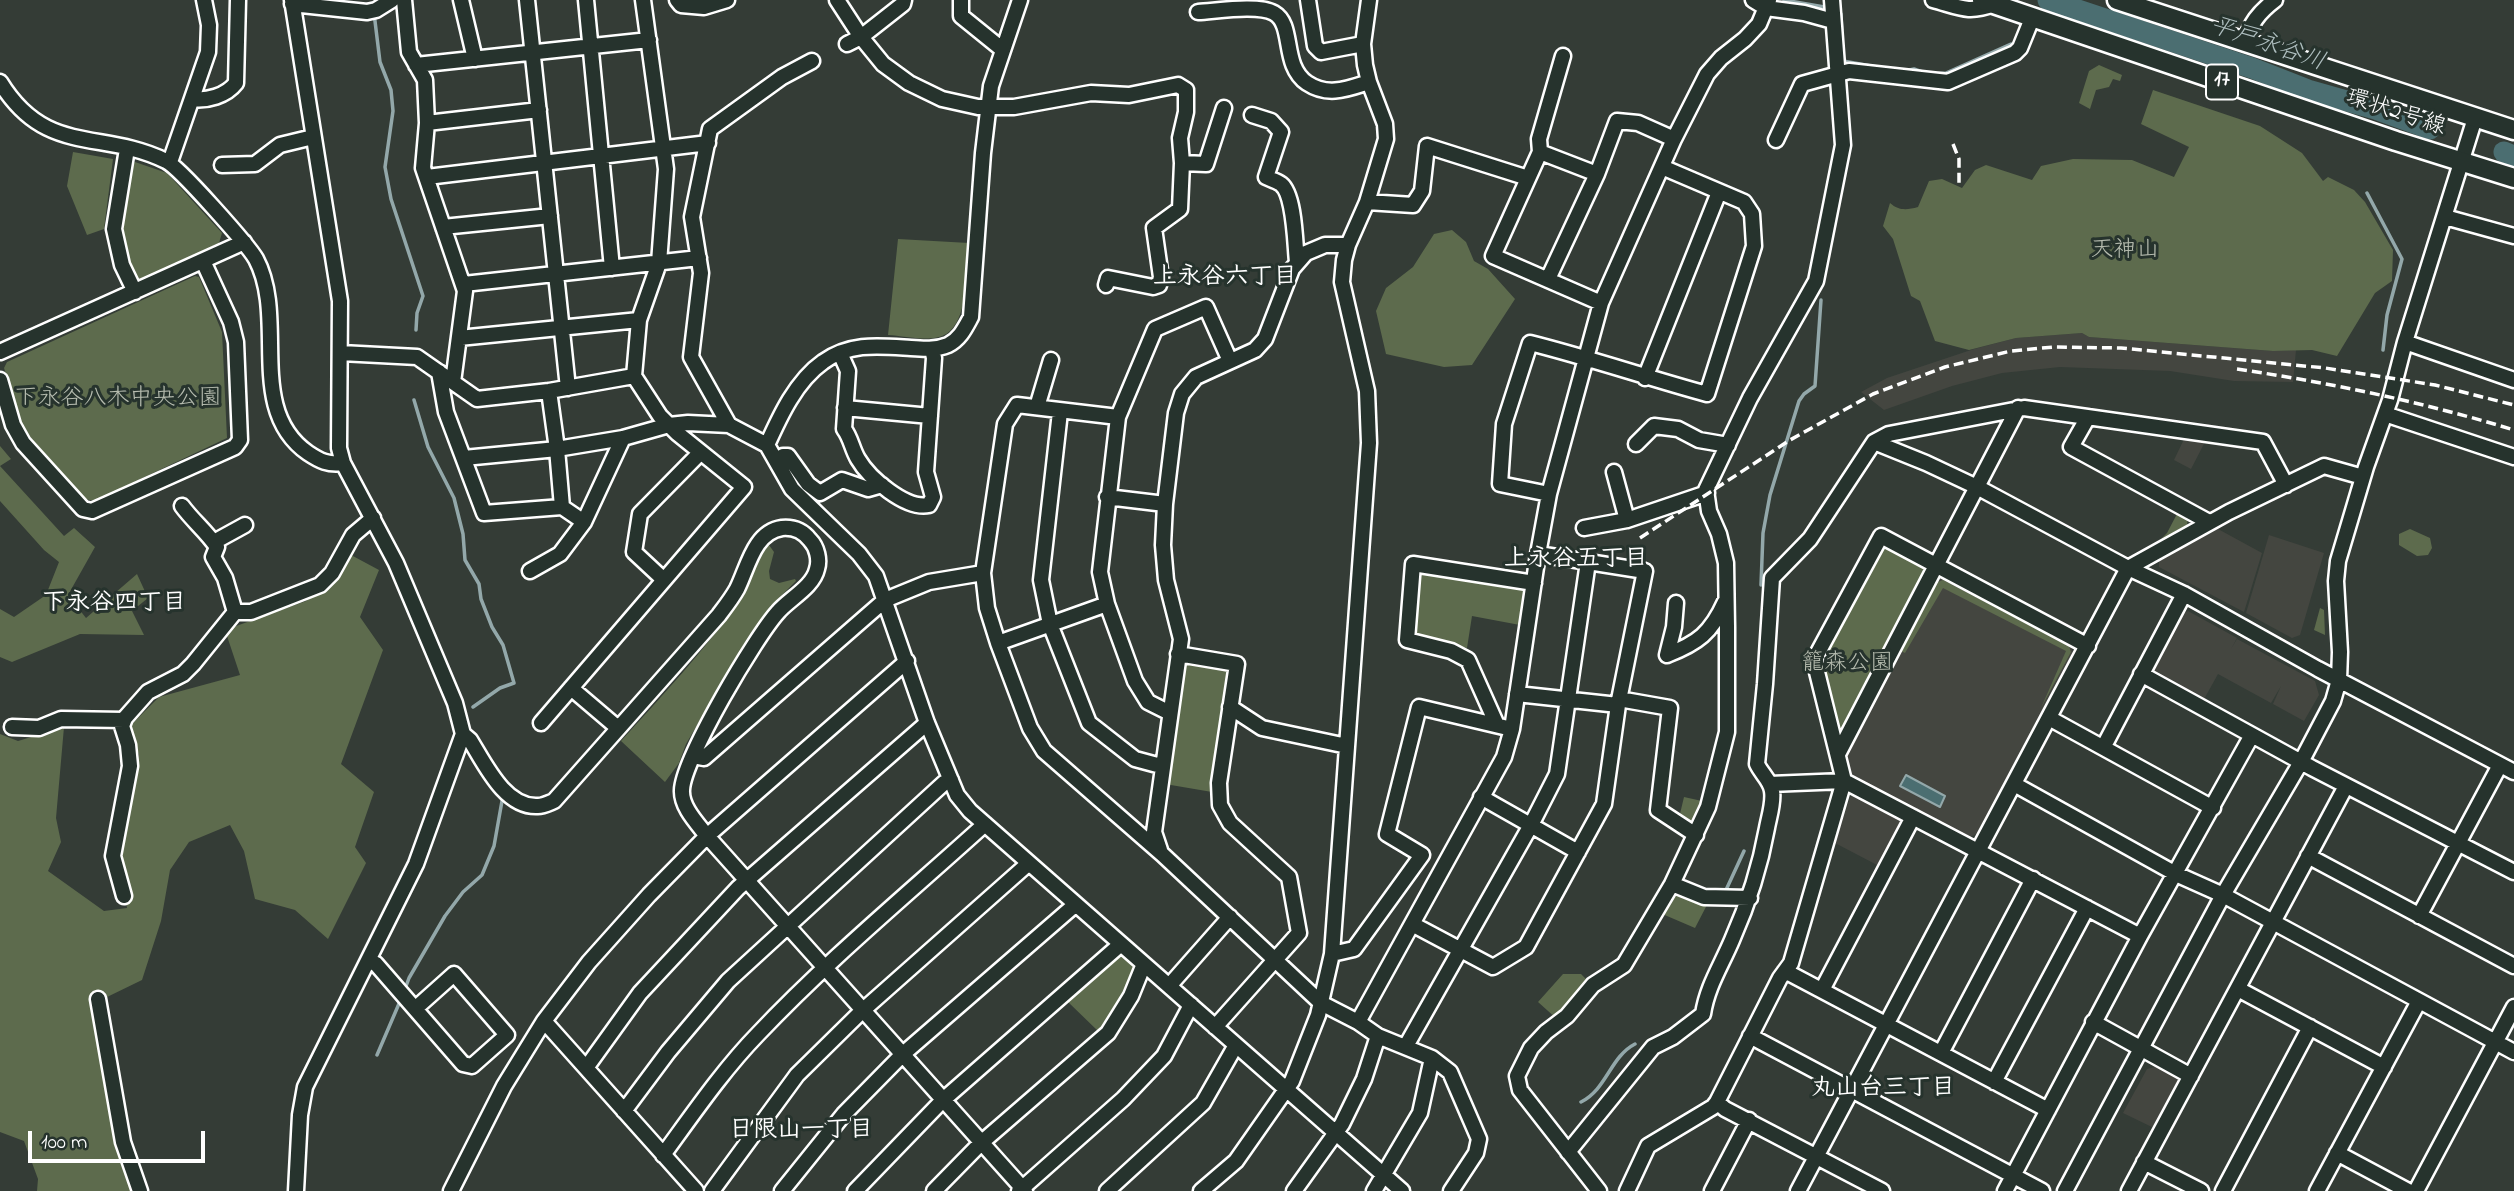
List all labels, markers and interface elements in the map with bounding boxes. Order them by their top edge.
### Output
water label: 平戸永谷川 [2206,13,2328,79]
road number: 17 [2206,64,2238,100]
street label: 環状2号線 [2342,85,2448,143]
park label: 天神山 [2091,238,2159,266]
district label: 上永谷六丁目 [1153,265,1297,293]
park label: 下永谷八木中央公園 [15,386,221,414]
district label: 上永谷五丁目 [1504,547,1648,575]
district label: 下永谷四丁目 [42,591,186,619]
park label: 籠森公園 [1801,651,1893,679]
district label: 丸山台三丁目 [1811,1076,1955,1104]
scale bar [32,1118,208,1162]
district label: 日限山一丁目 [729,1118,873,1146]
text: 100 m [41,1128,87,1158]

